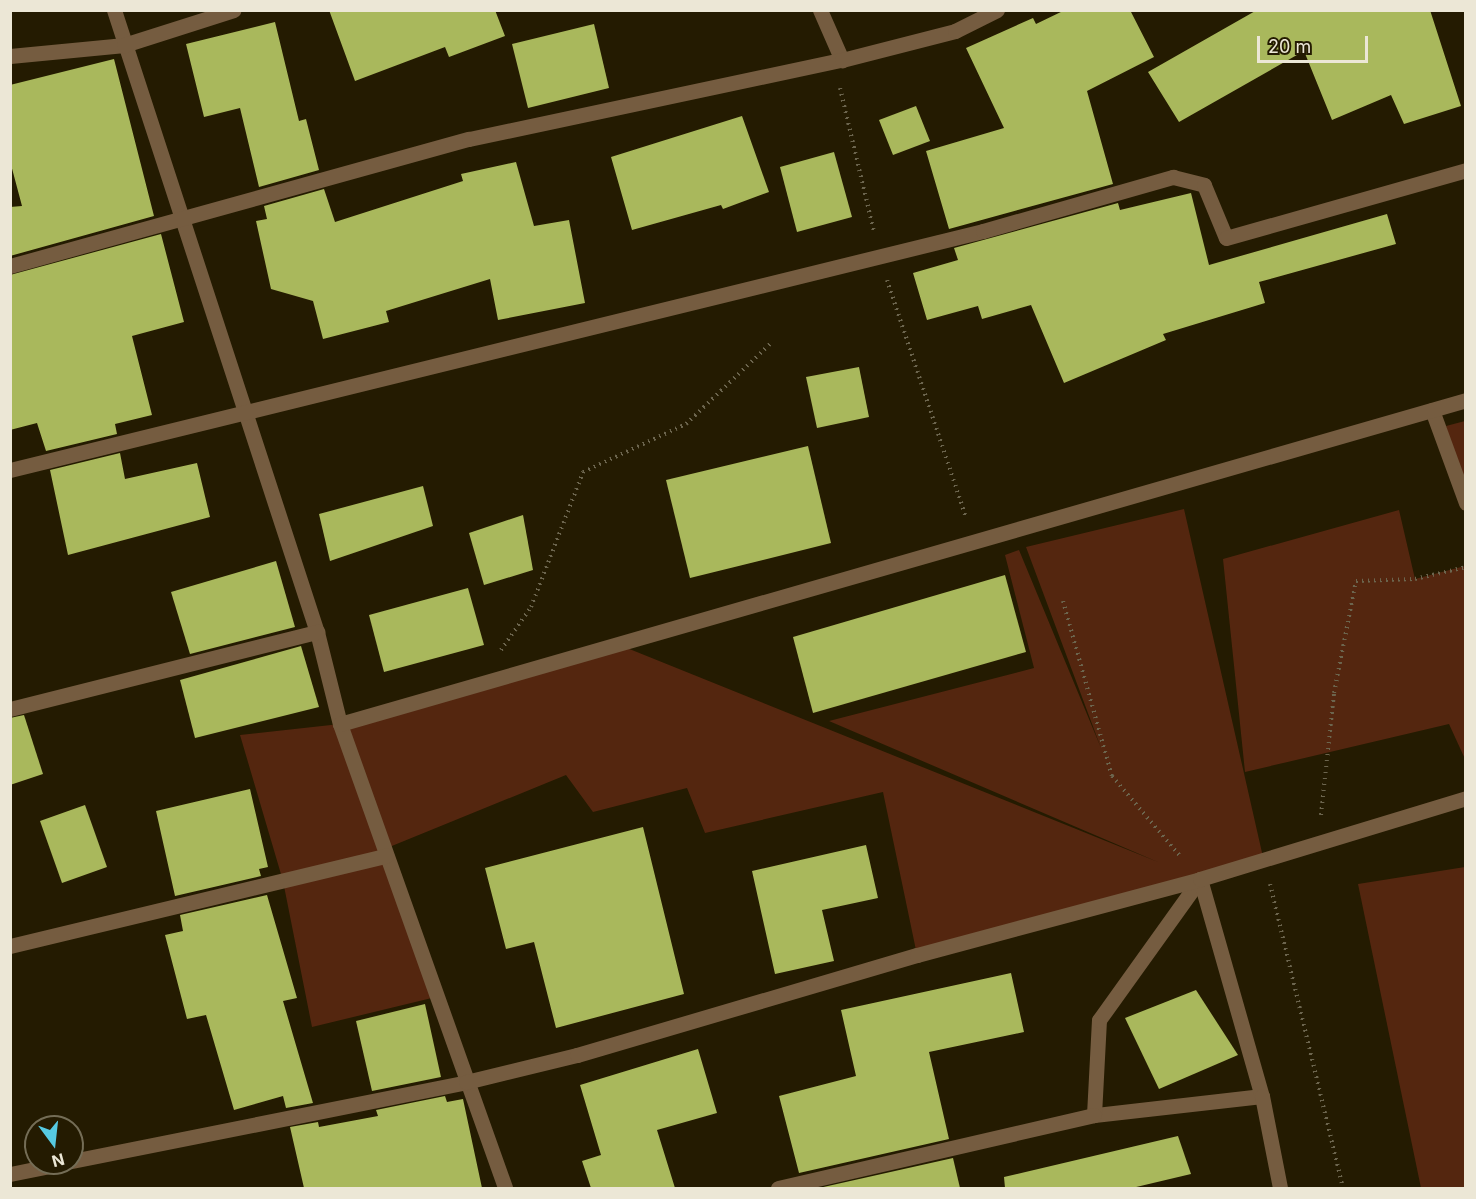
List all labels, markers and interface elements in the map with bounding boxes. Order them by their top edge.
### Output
scale bar [1260,24,1371,62]
text: 20 m [1268,36,1311,57]
north arrow [24,1115,84,1175]
text: N [50,1149,67,1172]

